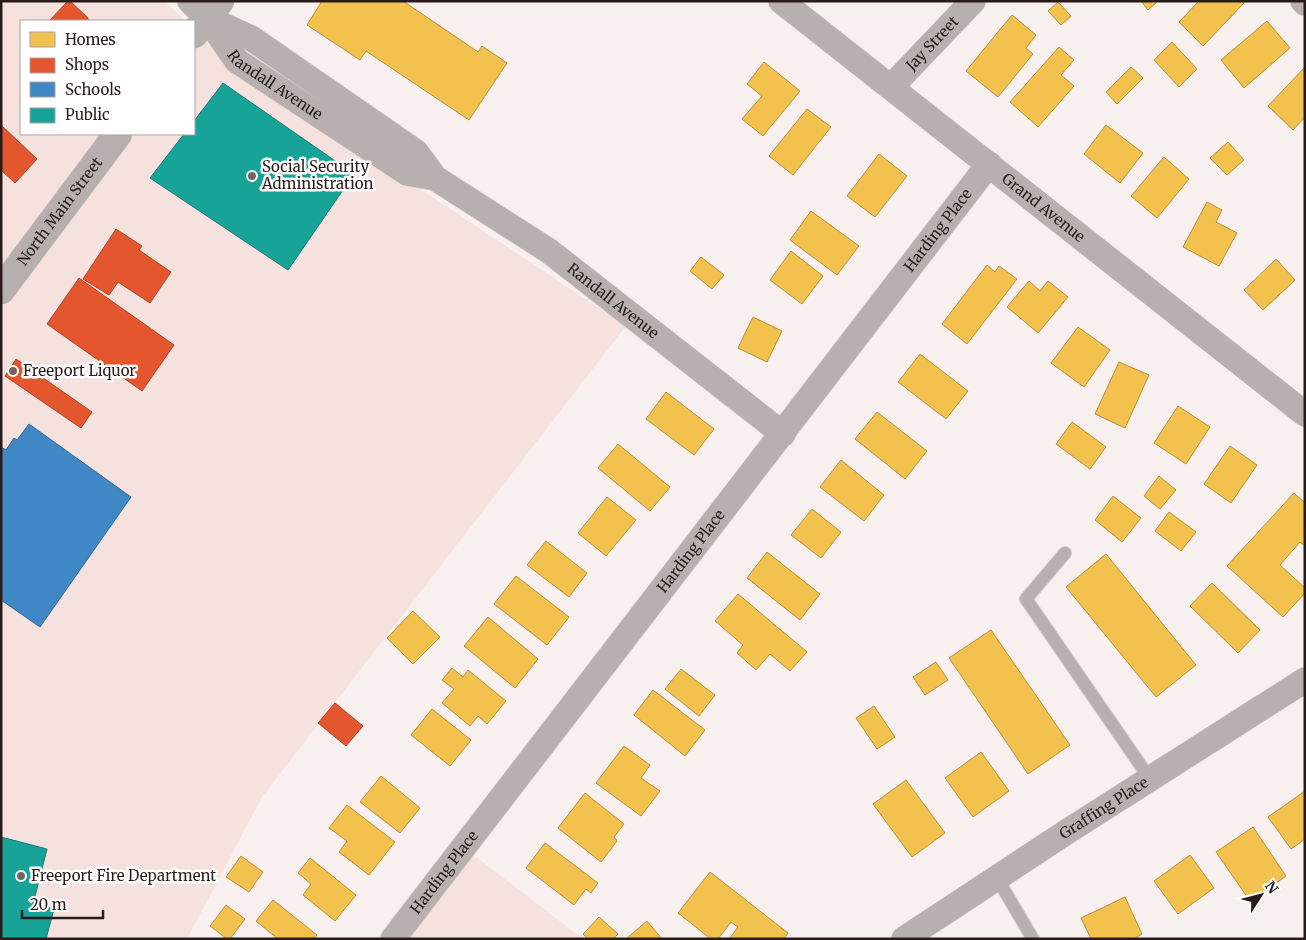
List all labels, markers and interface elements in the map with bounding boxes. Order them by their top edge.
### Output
street label: Jay Street [901,12,963,75]
legend [20,20,195,135]
text: Homes [65,30,116,49]
street label: Randall Avenue [223,46,326,124]
text: Shops [65,55,109,74]
text: Schools [65,80,121,99]
text: Public [65,105,110,124]
street label: North Main Street [13,153,106,269]
place label: Social Security Administration [261,157,373,193]
street label: Grand Avenue [998,169,1089,246]
marker: Social Security Administration [246,170,258,182]
street label: Harding Place [900,184,976,276]
street label: Randall Avenue [563,259,663,342]
place label: Freeport Liquor [23,361,136,380]
marker: Freeport Liquor [7,365,19,377]
street label: Harding Place [653,505,729,597]
street label: Graffing Place [1056,772,1152,843]
street label: Harding Place [406,826,482,918]
place label: Freeport Fire Department [31,866,216,885]
marker: Freeport Fire Department [15,870,27,882]
north arrow [1236,870,1286,920]
text: N [1261,878,1282,897]
scale bar [22,888,104,920]
text: 20 m [30,895,67,914]

